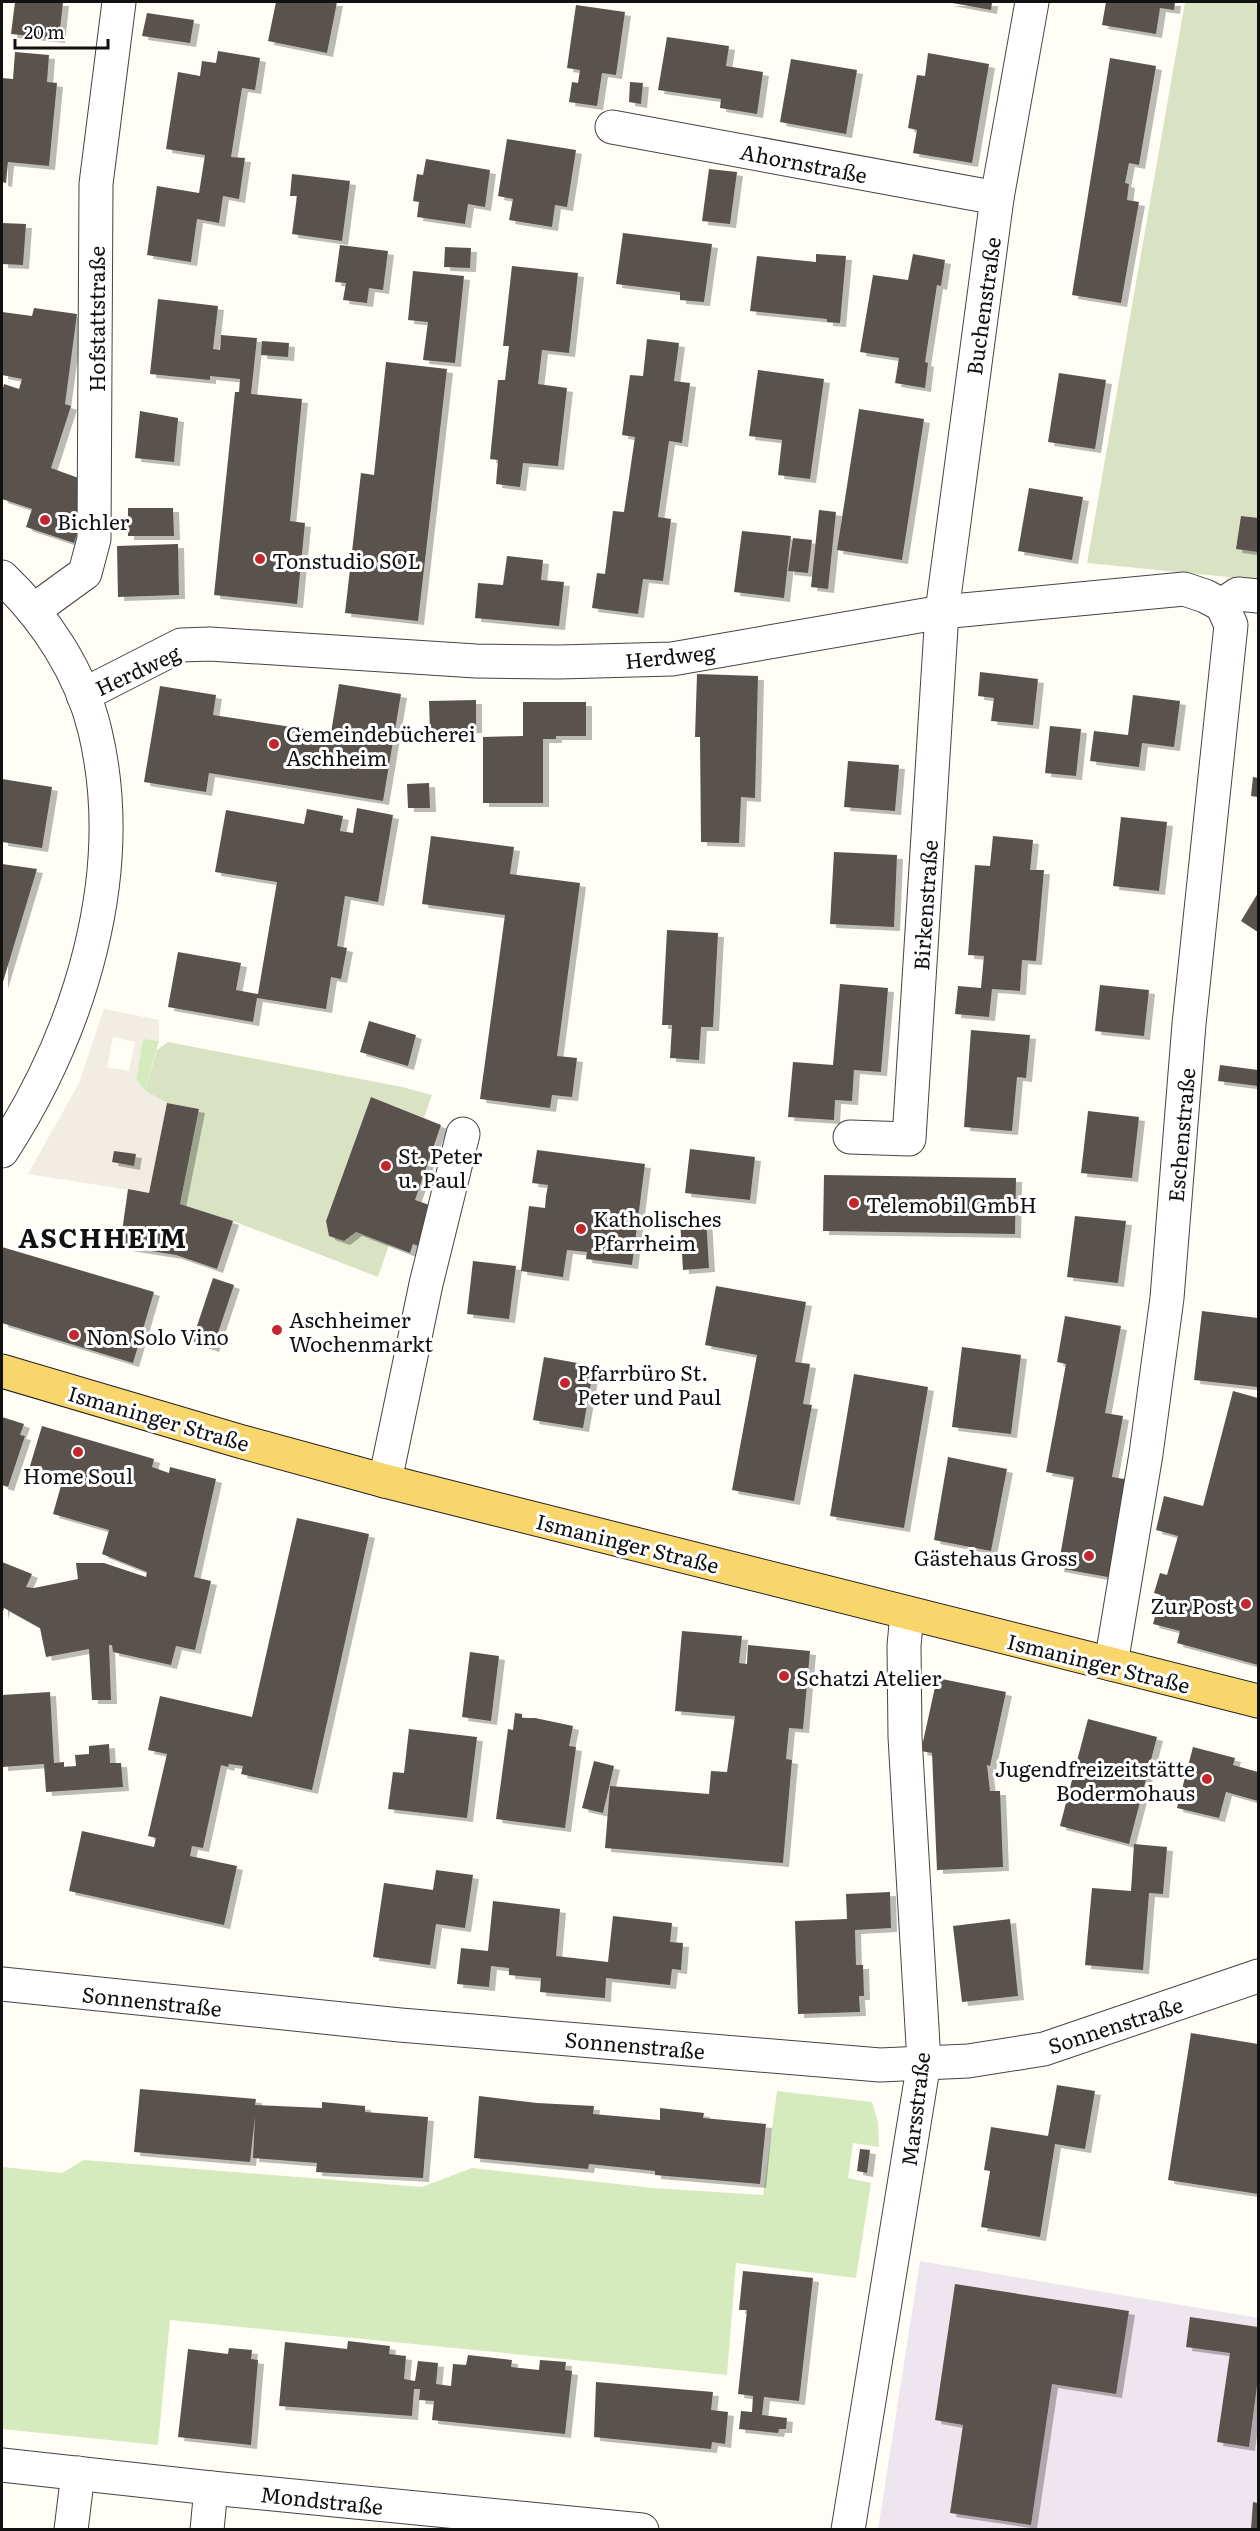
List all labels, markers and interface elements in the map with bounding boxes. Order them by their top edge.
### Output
scale bar [15,12,108,50]
text: 20 m [24,18,65,45]
street label: Ahornstraße [738,135,870,190]
street label: Buchenstraße [957,235,1007,377]
street label: Hofstattstraße [80,246,111,392]
place label: Bichler [57,505,130,536]
marker: Bichler [38,513,52,527]
place label: Tonstudio SOL [272,544,421,575]
marker: Tonstudio SOL [253,552,267,566]
street label: Herdweg [623,635,717,675]
street label: Herdweg [89,636,185,702]
place label: Gemeindebücherei Aschheim [286,717,476,772]
marker: Gemeindebücherei Aschheim [267,737,281,751]
street label: Birkenstraße [904,838,944,971]
street label: Eschenstraße [1159,1066,1201,1204]
place label: St. Peter u. Paul [398,1139,482,1194]
marker: St. Peter u. Paul [379,1159,393,1173]
place label: Telemobil GmbH [866,1188,1037,1219]
marker: Telemobil GmbH [847,1196,861,1210]
place label: Katholisches Pfarrheim [593,1202,721,1257]
district label: ASCHHEIM [18,1216,188,1256]
marker: Katholisches Pfarrheim [574,1222,588,1236]
place label: Aschheimer Wochenmarkt [289,1303,434,1358]
place label: Non Solo Vino [86,1320,229,1351]
marker: Aschheimer Wochenmarkt [270,1323,284,1337]
marker: Non Solo Vino [67,1328,81,1342]
place label: Pfarrbüro St. Peter und Paul [577,1356,721,1411]
street label: Ismaninger Straße [65,1376,253,1458]
marker: Pfarrbüro St. Peter und Paul [558,1376,572,1390]
marker: Home Soul [71,1445,85,1459]
place label: Home Soul [23,1459,133,1490]
street label: Ismaninger Straße [533,1504,723,1580]
place label: Gästehaus Gross [914,1541,1077,1572]
marker: Gästehaus Gross [1082,1549,1096,1563]
place label: Zur Post [1151,1589,1235,1620]
marker: Zur Post [1239,1597,1253,1611]
street label: Ismaninger Straße [1004,1624,1194,1700]
place label: Schatzi Atelier [796,1661,942,1692]
marker: Schatzi Atelier [777,1669,791,1683]
place label: Jugendfreizeitstätte Bodermohaus [995,1752,1195,1807]
marker: Jugendfreizeitstätte Bodermohaus [1200,1772,1214,1786]
street label: Sonnenstraße [81,1977,223,2023]
street label: Sonnenstraße [1044,1988,1187,2060]
street label: Sonnenstraße [564,2022,706,2066]
street label: Marsstraße [892,2050,936,2168]
street label: Mondstraße [259,2477,385,2521]

